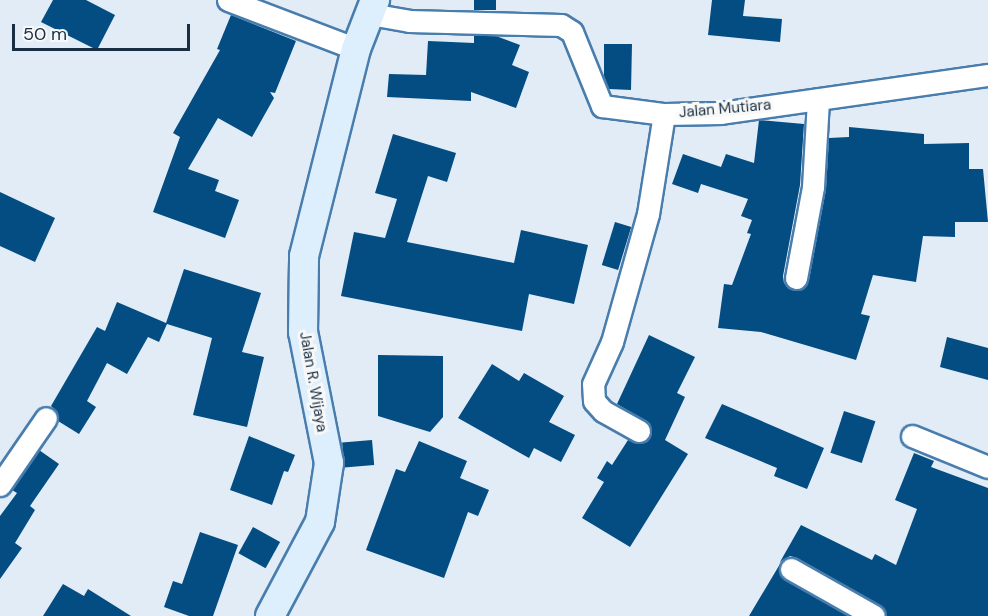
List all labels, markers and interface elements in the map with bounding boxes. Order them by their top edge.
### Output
scale bar [15,12,194,50]
text: 50 m [23,22,67,46]
street label: Jalan Mutiara [678,96,772,122]
street label: Jalan R. Wijaya [295,331,331,433]

